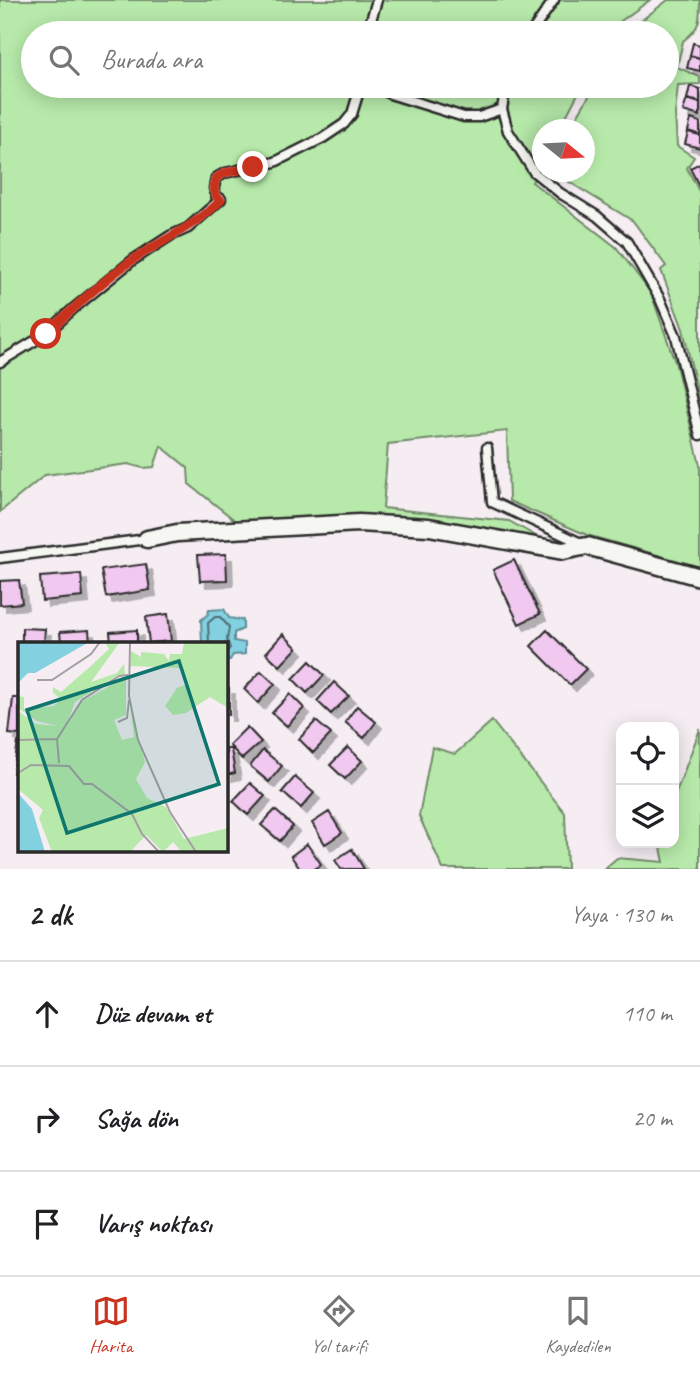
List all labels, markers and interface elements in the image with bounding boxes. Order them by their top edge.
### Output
search box [21,21,679,98]
icon: search [45,41,83,79]
text: Burada ara [101,43,202,76]
north arrow [532,119,595,182]
route end [237,151,268,182]
route start [30,318,61,349]
inset map [18,642,228,852]
map controls [616,722,679,848]
button: locate [616,722,679,785]
button: layers [616,785,679,848]
text: 2 dk [28,896,72,934]
text: Yaya · 130 m [570,900,672,929]
icon: ahead [28,995,66,1033]
text: Düz devam et [95,997,211,1030]
text: 110 m [623,999,672,1028]
icon: right [28,1100,66,1138]
text: Sağa dön [95,1102,178,1135]
text: 20 m [633,1104,672,1133]
icon: arrive [28,1205,66,1243]
text: Varış noktası [95,1207,212,1240]
tab: Harita [89,1292,133,1358]
tab: Yol tarifi [311,1292,367,1358]
tab: Kaydedilen [545,1292,611,1358]

